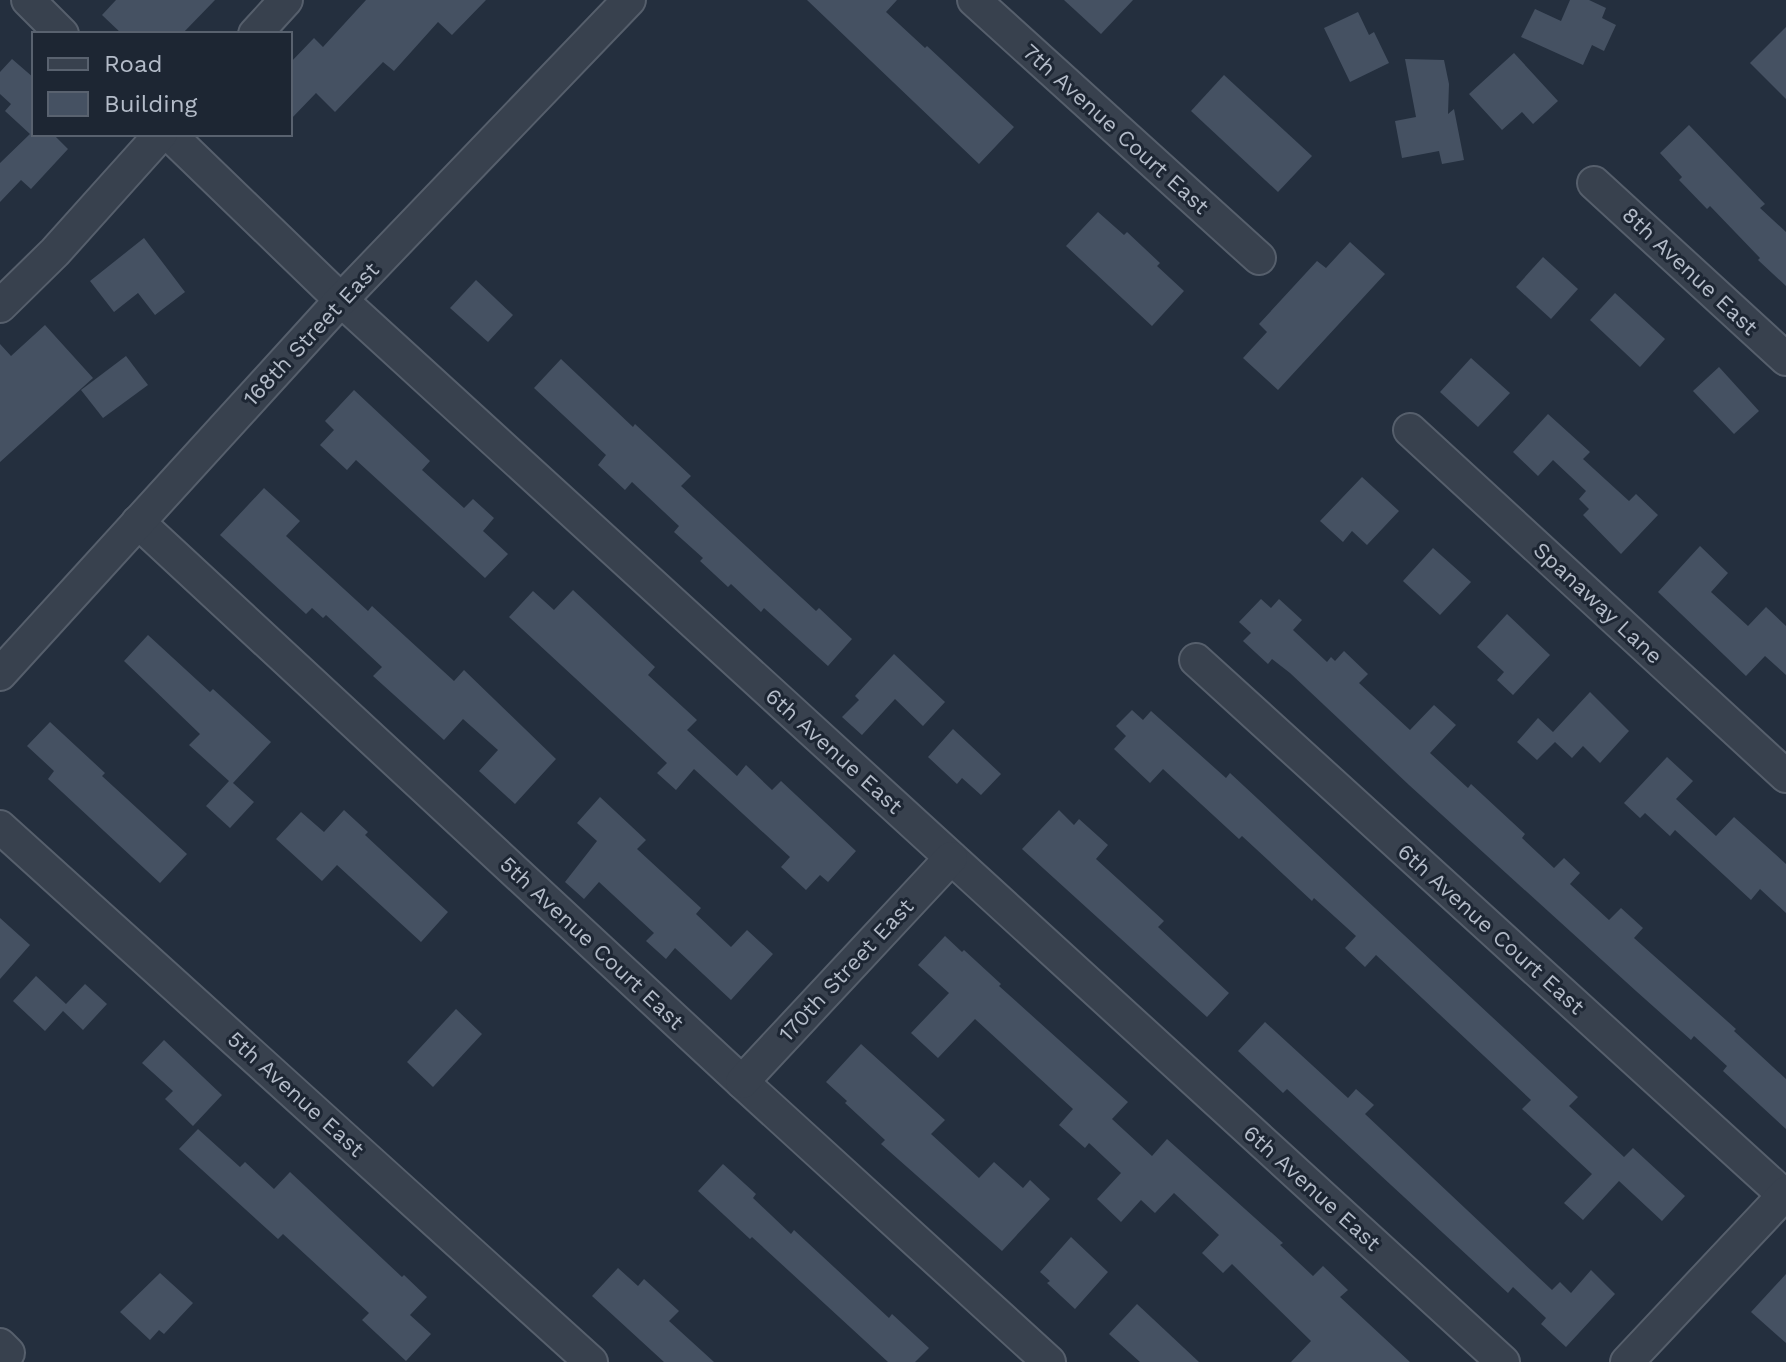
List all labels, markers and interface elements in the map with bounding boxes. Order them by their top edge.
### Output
legend [32,32,292,136]
street label: 7th Avenue Court East [1018,39,1214,219]
text: Road [104,50,163,78]
text: Building [104,90,197,118]
street label: 8th Avenue East [1617,202,1763,340]
street label: 168th Street East [238,257,384,411]
street label: Spanaway Lane [1529,537,1667,669]
street label: 6th Avenue East [760,683,908,819]
street label: 6th Avenue Court East [1393,839,1589,1019]
street label: 5th Avenue Court East [495,851,689,1035]
street label: 170th Street East [774,894,918,1046]
street label: 5th Avenue East [223,1026,369,1162]
street label: 6th Avenue East [1238,1120,1386,1256]

